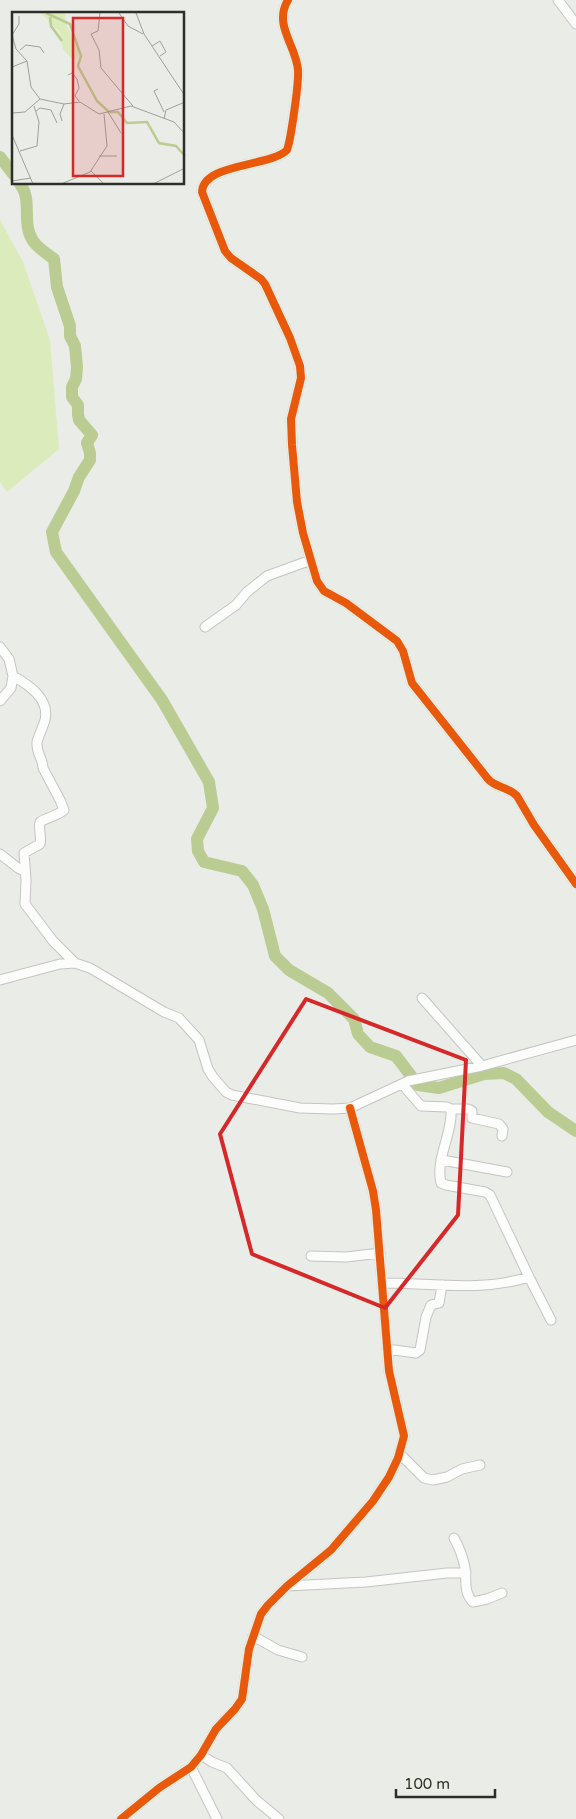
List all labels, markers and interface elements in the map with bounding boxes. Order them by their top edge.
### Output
inset map [12,12,185,185]
scale bar [396,1766,495,1798]
text: 100 m [404,1775,450,1793]

